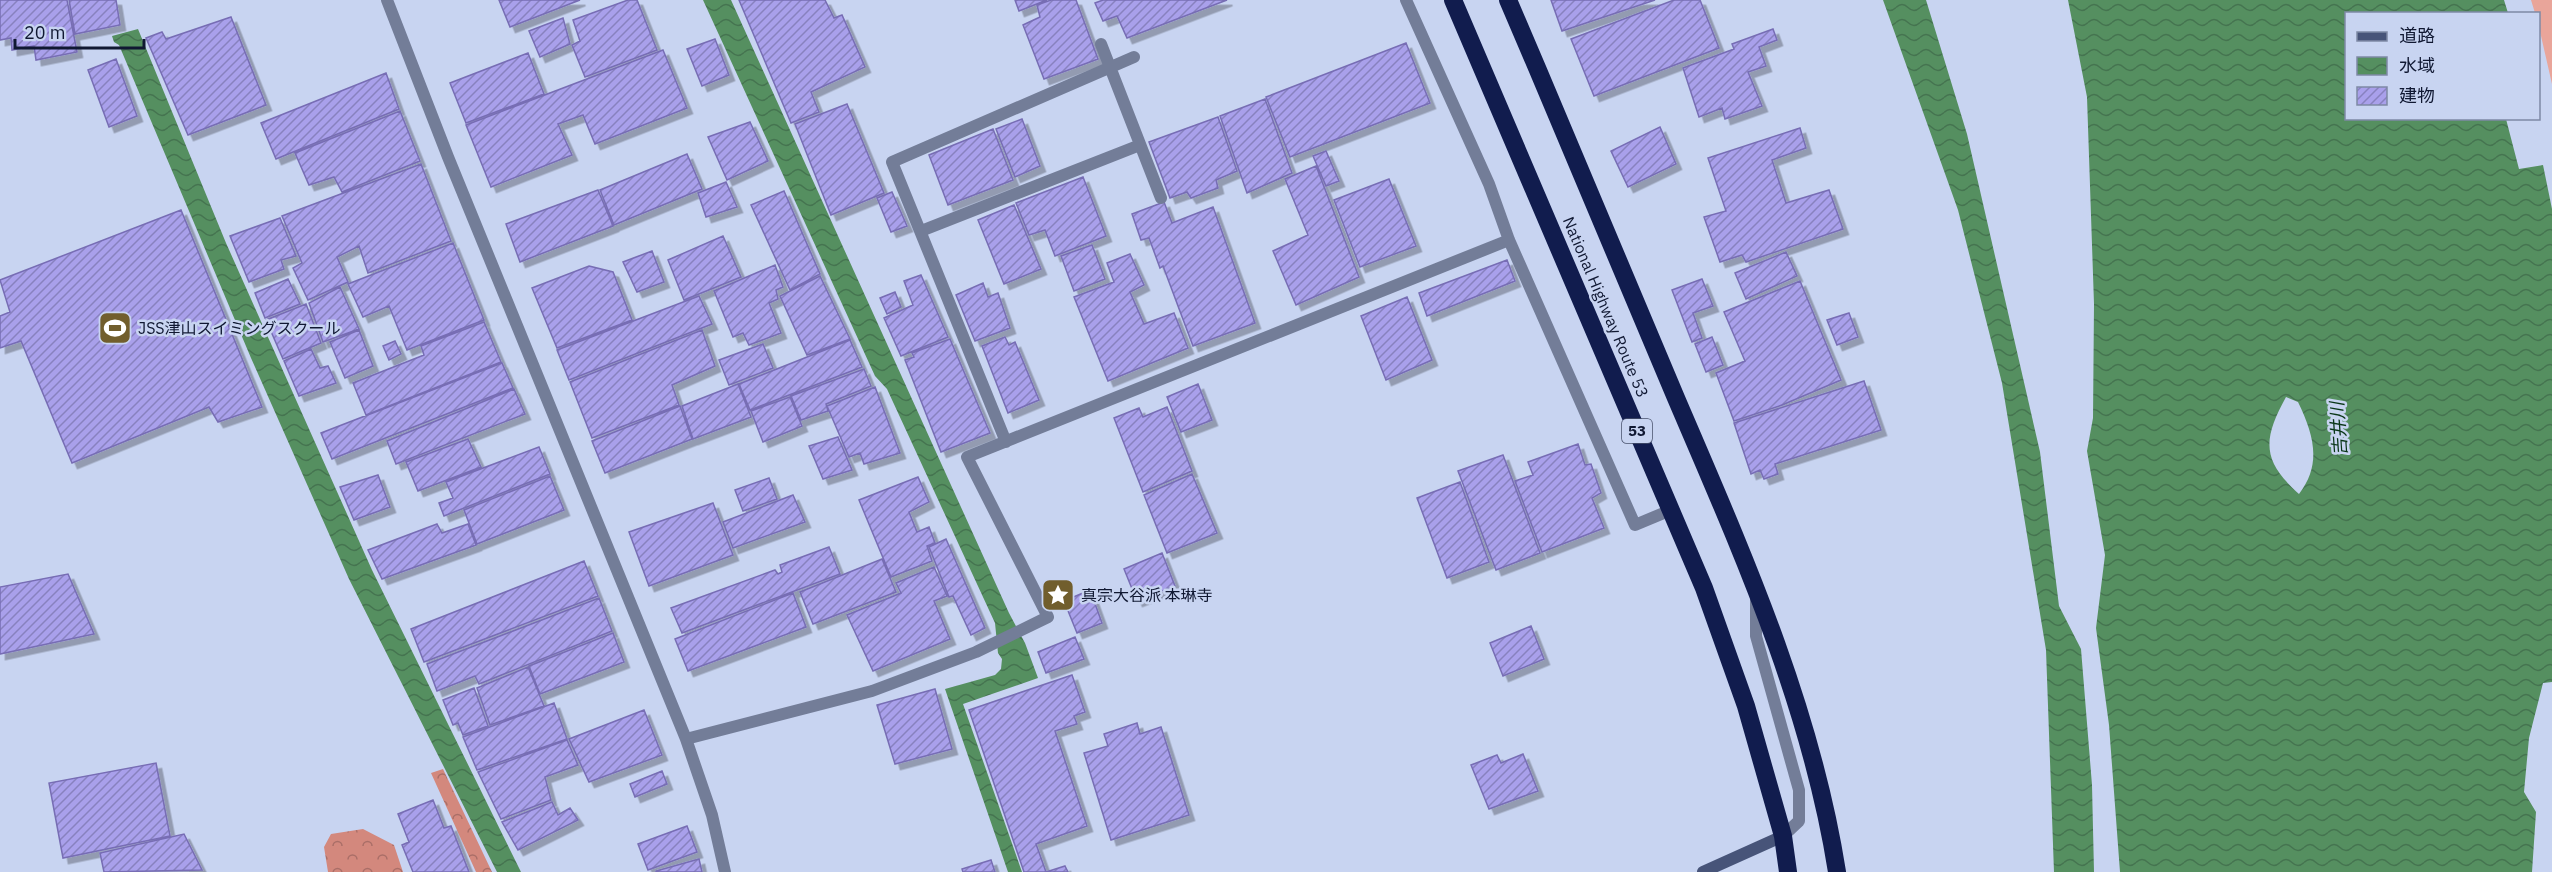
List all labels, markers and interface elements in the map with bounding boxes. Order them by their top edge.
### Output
scale bar [15,12,144,50]
legend [2345,12,2540,120]
text: 20 m [24,21,66,44]
text: 道路 [2399,24,2435,47]
text: 水域 [2399,54,2435,77]
text: 建物 [2399,84,2435,107]
street label: National Highway Route 53 [1559,213,1653,401]
sports icon: JSS津山スイミングスクール [97,310,133,346]
place label: JSS津山スイミングスクール [138,318,341,338]
water label: 吉井川 [2325,399,2352,457]
road number: 53 [1622,419,1652,443]
place icon: 真宗大谷派 本琳寺 [1040,577,1076,613]
place label: 真宗大谷派 本琳寺 [1081,585,1213,605]

